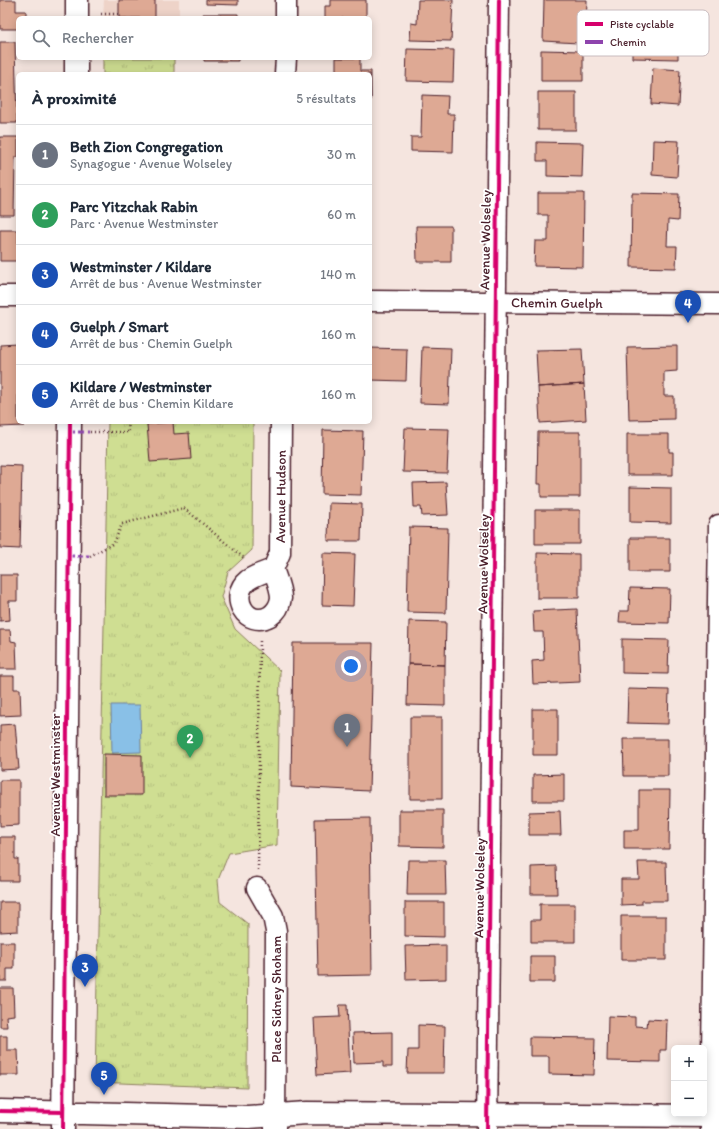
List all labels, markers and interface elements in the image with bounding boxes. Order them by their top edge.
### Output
legend [577,10,709,56]
search box [16,16,372,60]
text: Piste cyclable [610,18,674,31]
icon: search [30,27,52,49]
text: Rechercher [62,29,134,47]
text: Chemin [610,36,647,49]
text: À proximité [32,88,117,108]
text: 5 résultats [296,91,356,106]
text: Beth Zion Congregation [70,138,223,156]
text: 1 [42,147,48,162]
text: 30 m [327,147,356,162]
text: Synagogue · Avenue Wolseley [70,156,232,171]
street label: Avenue Wolseley [476,190,495,290]
text: Parc Yitzchak Rabin [70,198,198,216]
text: 2 [42,207,48,222]
text: 60 m [327,207,356,222]
text: Parc · Avenue Westminster [70,216,218,231]
text: Westminster / Kildare [70,258,212,276]
text: 3 [41,267,49,282]
text: 140 m [320,267,356,282]
text: Arrêt de bus · Avenue Westminster [70,276,262,291]
pin: 4 [675,290,701,323]
street label: Chemin Guelph [511,294,603,312]
text: Guelph / Smart [70,318,169,336]
text: 4 [41,327,49,342]
text: 160 m [321,327,356,342]
text: Arrêt de bus · Chemin Guelph [70,336,232,351]
text: Kildare / Westminster [70,378,212,396]
text: 5 [42,387,48,402]
text: 160 m [321,387,356,402]
text: Arrêt de bus · Chemin Kildare [70,396,233,411]
street label: Avenue Hudson [272,449,290,543]
street label: Avenue Wolseley [474,514,493,614]
your location [341,656,361,676]
street label: Avenue Westminster [47,713,64,837]
pin: 1 [334,714,360,747]
pin: 2 [177,725,203,758]
street label: Avenue Wolseley [470,838,489,938]
street label: Place Sidney Shoham [268,935,285,1063]
pin: 3 [72,954,98,987]
map controls [671,1045,707,1117]
button: + [671,1045,707,1081]
pin: 5 [91,1062,117,1095]
button: − [671,1081,707,1117]

